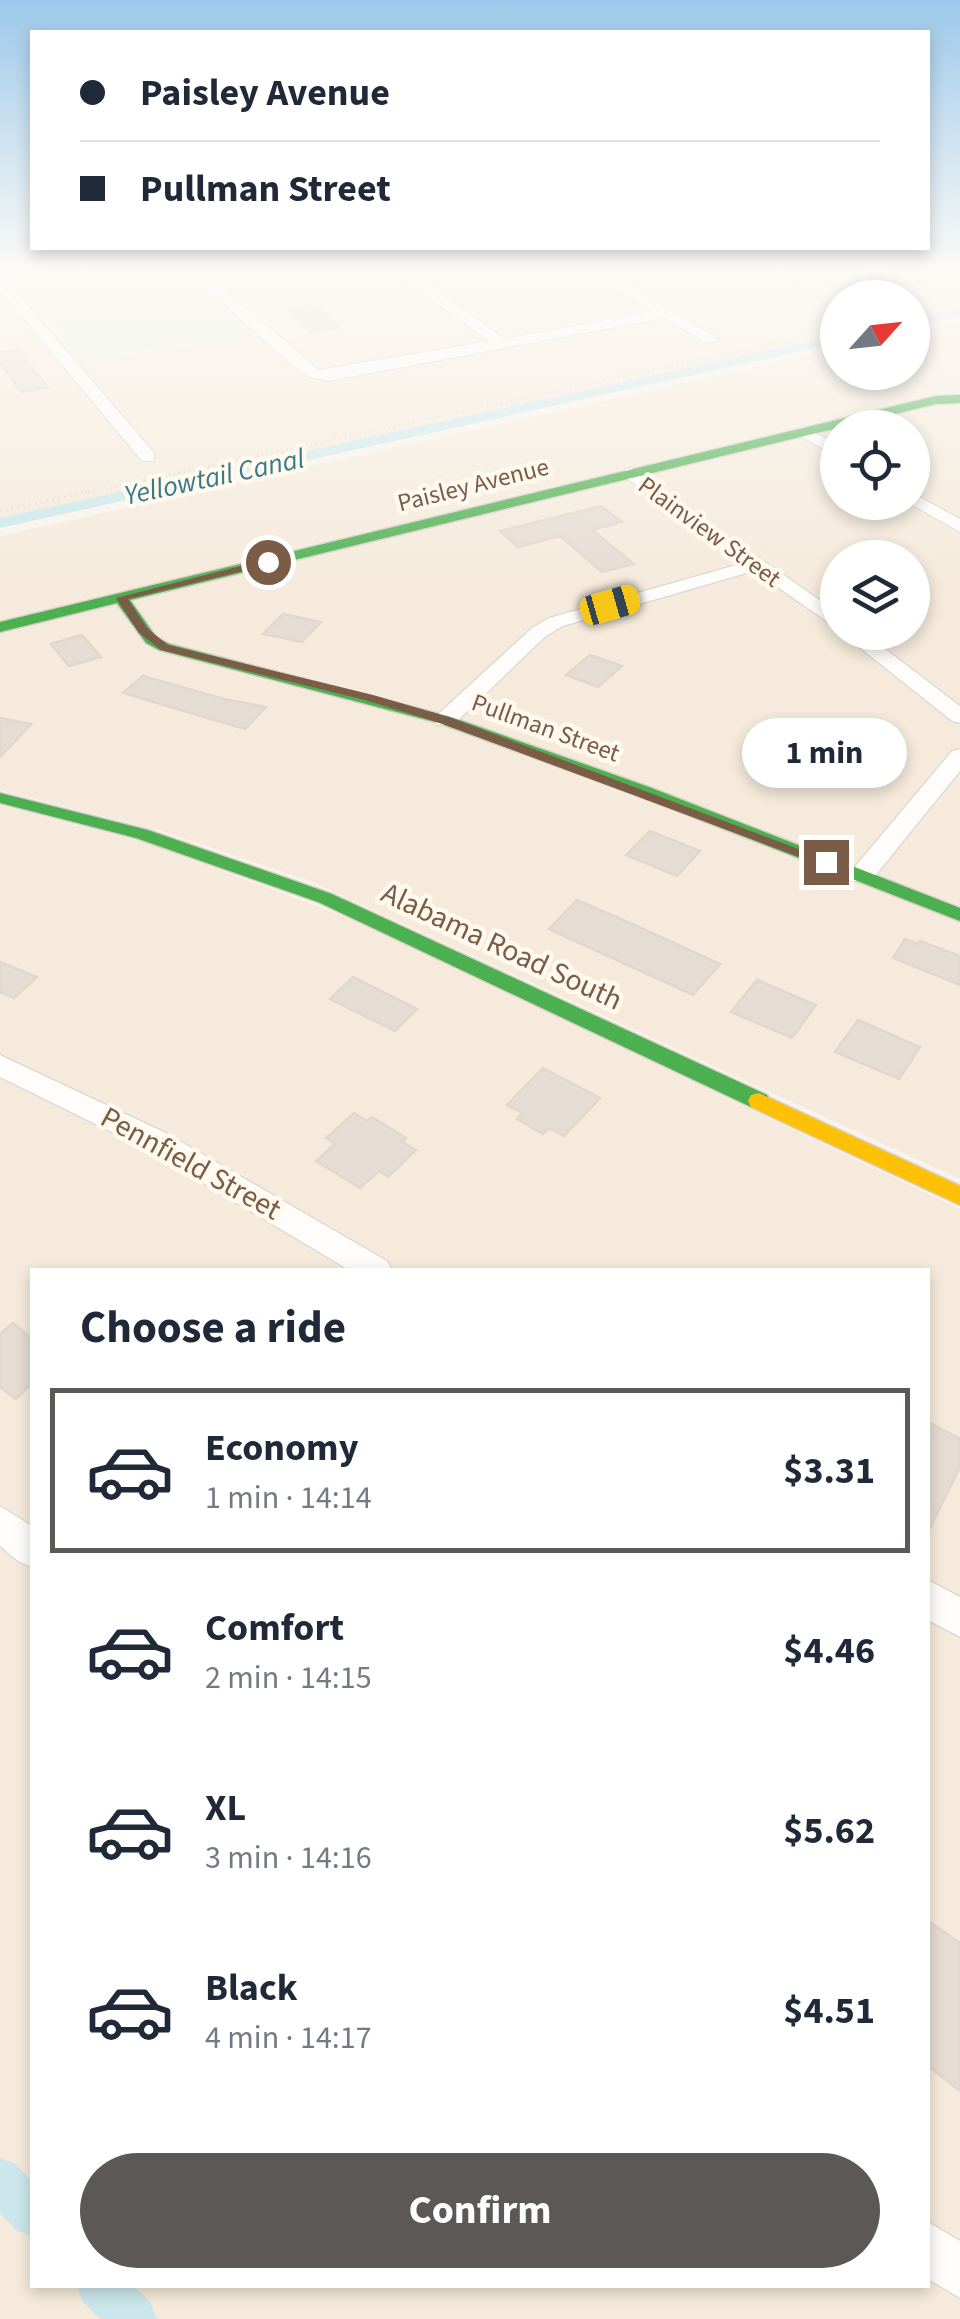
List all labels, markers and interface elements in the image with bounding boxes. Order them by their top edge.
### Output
text: Paisley Avenue [140,66,390,120]
text: Pullman Street [140,162,391,216]
north arrow [820,280,930,390]
map controls [820,280,930,650]
button: locate [820,410,930,520]
water label: Yellowtail Canal [120,438,308,516]
street label: Paisley Avenue [394,449,553,521]
street label: Plainview Street [631,468,789,596]
route start [246,540,291,585]
button: layers [820,540,930,650]
car [577,582,643,628]
street label: Pullman Street [467,684,625,772]
callout: 1 min [744,717,908,787]
text: 1 min [786,730,863,776]
route end [804,840,849,885]
street label: Alabama Road South [374,872,630,1021]
street label: Pennfield Street [93,1096,289,1231]
text: Choose a ride [80,1296,346,1360]
text: Economy [205,1421,358,1475]
icon: car [85,1426,175,1516]
text: $3.31 [783,1444,875,1498]
text: 1 min · 14:14 [205,1475,372,1521]
text: Comfort [205,1601,344,1655]
icon: car [85,1606,175,1696]
text: $4.46 [783,1624,875,1678]
text: 2 min · 14:15 [205,1655,372,1701]
text: XL [205,1781,246,1835]
icon: car [85,1786,175,1876]
text: $5.62 [783,1804,875,1858]
text: 3 min · 14:16 [205,1835,372,1881]
text: Black [205,1961,298,2015]
icon: car [85,1966,175,2056]
text: $4.51 [783,1984,875,2038]
text: 4 min · 14:17 [205,2015,372,2061]
button: Confirm [80,2153,880,2268]

